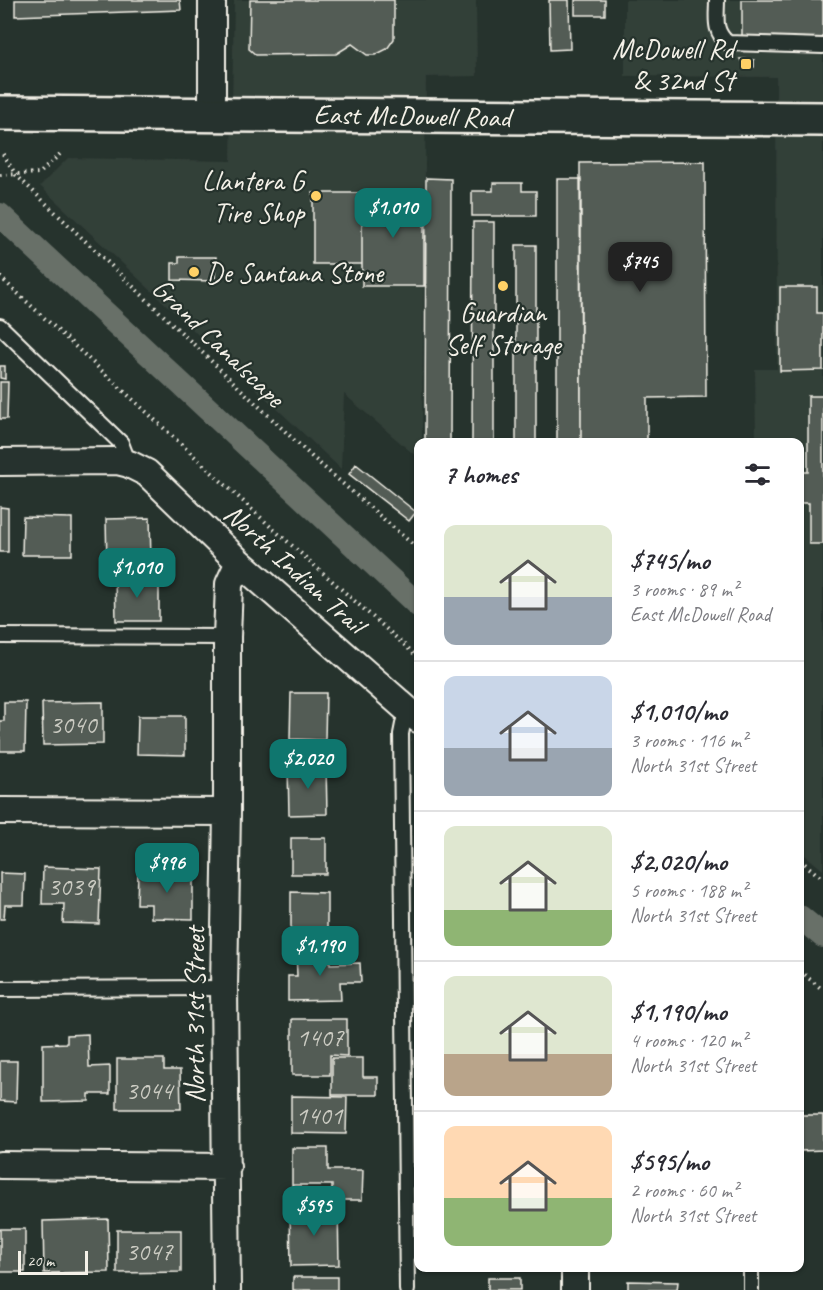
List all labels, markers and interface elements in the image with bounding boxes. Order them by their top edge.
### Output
place label: McDowell Rd & 32nd St [612,31,738,98]
marker: McDowell Rd & 32nd St [739,57,753,71]
street label: East McDowell Road [313,96,515,135]
place label: Llantera G Tire Shop [202,163,307,230]
pin: $1,010 [344,188,442,239]
marker: Llantera G Tire Shop [309,189,323,203]
text: $1,010 [369,195,417,220]
pin: $745 [604,242,676,293]
text: $745 [622,249,658,274]
place label: De Santana Stone [206,255,385,290]
marker: De Santana Stone [187,265,201,279]
street label: Grand Canalscape [145,270,294,416]
marker: Guardian Self Storage [496,279,510,293]
place label: Guardian Self Storage [445,295,563,362]
text: 7 homes [444,458,517,491]
icon: filters [741,458,774,491]
street label: North Indian Trail [217,496,376,644]
text: $745/mo [630,544,710,577]
pin: $1,010 [88,548,186,599]
icon: home [492,549,564,621]
text: $1,010 [113,555,161,580]
text: 3 rooms · 89 m² [630,577,738,602]
text: East McDowell Road [630,602,771,627]
text: $1,010/mo [630,695,727,728]
icon: home [492,700,564,772]
house number: 3040 [50,708,99,741]
text: 3 rooms · 116 m² [630,728,747,753]
pin: $2,020 [259,739,357,790]
text: $2,020 [284,746,332,771]
text: North 31st Street [630,753,756,778]
pin: $996 [131,843,203,894]
text: $2,020/mo [630,845,727,878]
text: $996 [149,850,185,875]
icon: home [492,850,564,922]
house number: 3039 [48,870,97,903]
text: 5 rooms · 188 m² [630,878,747,903]
text: North 31st Street [630,903,756,928]
street label: North 31st Street [177,924,212,1103]
pin: $1,190 [271,926,369,977]
text: $1,190 [296,933,344,958]
text: $1,190/mo [630,995,727,1028]
icon: home [492,1000,564,1072]
house number: 1407 [297,1021,345,1054]
text: 4 rooms · 120 m² [630,1028,747,1053]
text: North 31st Street [630,1053,756,1078]
house number: 3044 [126,1074,175,1107]
house number: 1401 [296,1099,344,1132]
text: $595/mo [630,1145,709,1178]
icon: home [492,1150,564,1222]
text: 2 rooms · 60 m² [630,1178,738,1203]
pin: $595 [278,1186,350,1237]
text: $595 [296,1193,332,1218]
text: North 31st Street [630,1203,756,1228]
house number: 3047 [126,1235,174,1268]
scale bar [18,1248,88,1276]
text: 20 m [27,1251,54,1271]

